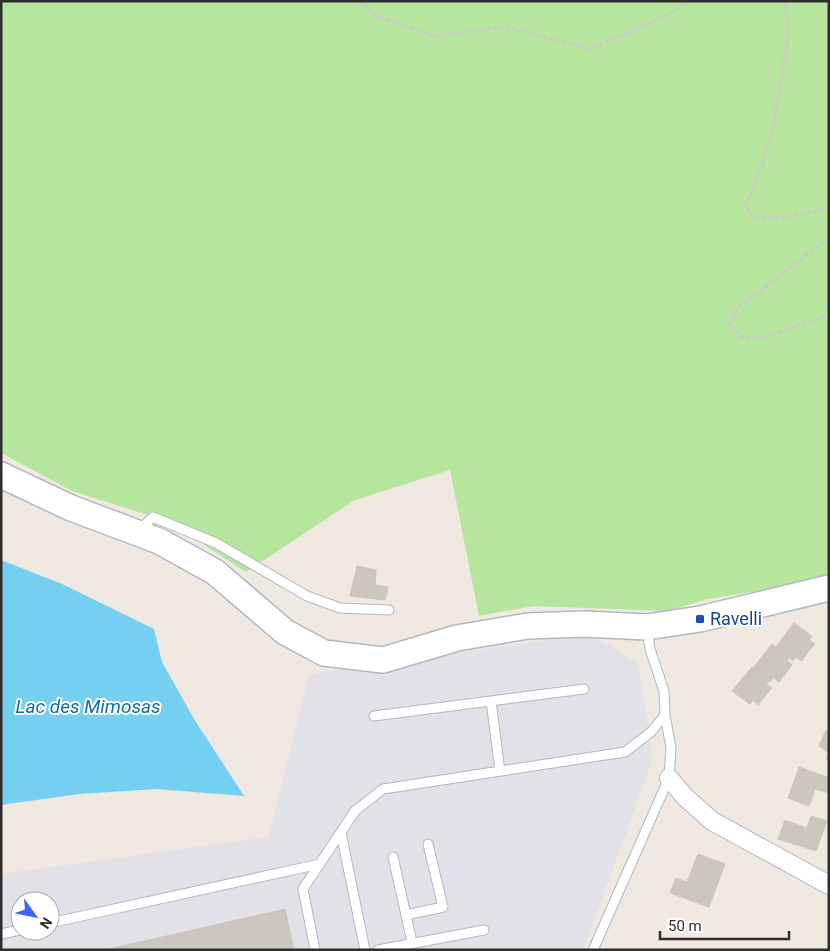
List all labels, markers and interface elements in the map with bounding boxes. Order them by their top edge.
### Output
place label: Ravelli [710,608,762,629]
marker: Ravelli [694,613,706,625]
water label: Lac des Mimosas [16,695,160,718]
north arrow [10,891,60,941]
scale bar [660,908,789,940]
text: N [36,915,55,932]
text: 50 m [668,917,702,935]

